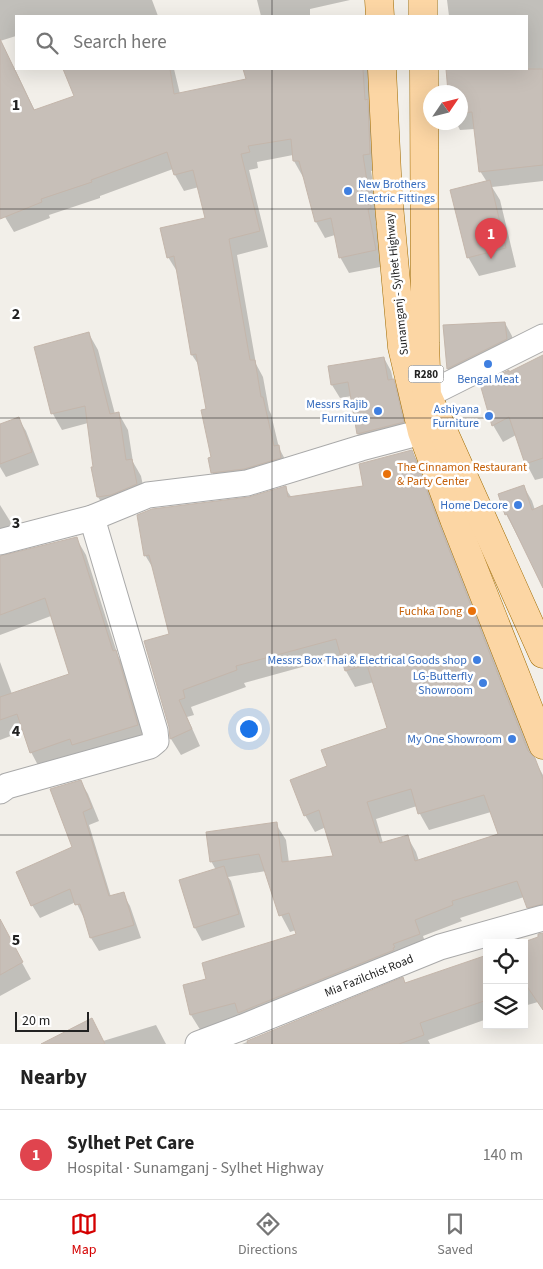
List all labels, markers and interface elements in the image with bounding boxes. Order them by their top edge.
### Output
search box [15,15,528,70]
icon: search [33,29,61,57]
text: Search here [73,29,167,56]
north arrow [423,85,468,130]
text: 1 [12,94,20,116]
place label: New Brothers Electric Fittings [358,176,435,207]
marker: New Brothers Electric Fittings [342,185,354,197]
street label: Sunamganj - Sylhet Highway [381,212,413,356]
pin: 1 [475,218,507,259]
text: 2 [12,303,20,325]
marker: Bengal Meat [482,358,494,370]
road number: R280 [408,366,444,382]
place label: Bengal Meat [457,371,519,388]
place label: Messrs Rajib Furniture [306,396,368,427]
place label: Ashiyana Furniture [432,401,479,432]
marker: Messrs Rajib Furniture [372,405,384,417]
marker: Ashiyana Furniture [483,410,495,422]
place label: The Cinnamon Restaurant & Party Center [397,459,527,490]
marker: The Cinnamon Restaurant & Party Center [381,468,393,480]
place label: Home Decore [440,497,508,514]
marker: Home Decore [512,499,524,511]
text: 3 [12,512,20,534]
place label: Fuchka Tong [399,603,462,620]
marker: Fuchka Tong [466,605,478,617]
place label: Messrs Box Thai & Electrical Goods shop [268,652,467,669]
marker: Messrs Box Thai & Electrical Goods shop [471,654,483,666]
place label: LG-Butterfly Showroom [413,668,473,699]
marker: LG-Butterfly Showroom [477,677,489,689]
your location [236,716,262,742]
text: 4 [12,720,21,742]
place label: My One Showroom [407,731,502,748]
marker: My One Showroom [506,733,518,745]
text: 5 [12,929,20,951]
map controls [483,939,528,1029]
button: locate [483,939,528,984]
street label: Mia Fazilchist Road [322,950,416,1002]
button: layers [483,984,528,1029]
scale bar [15,1009,89,1032]
text: 20 m [22,1011,50,1031]
text: Nearby [20,1062,87,1092]
text: Sylhet Pet Care [67,1130,194,1157]
text: 1 [32,1144,40,1166]
text: 140 m [483,1144,523,1166]
text: Hospital · Sunamganj - Sylhet Highway [67,1157,324,1179]
tab: Map [70,1210,98,1260]
tab: Directions [238,1210,297,1260]
tab: Saved [437,1210,473,1260]

